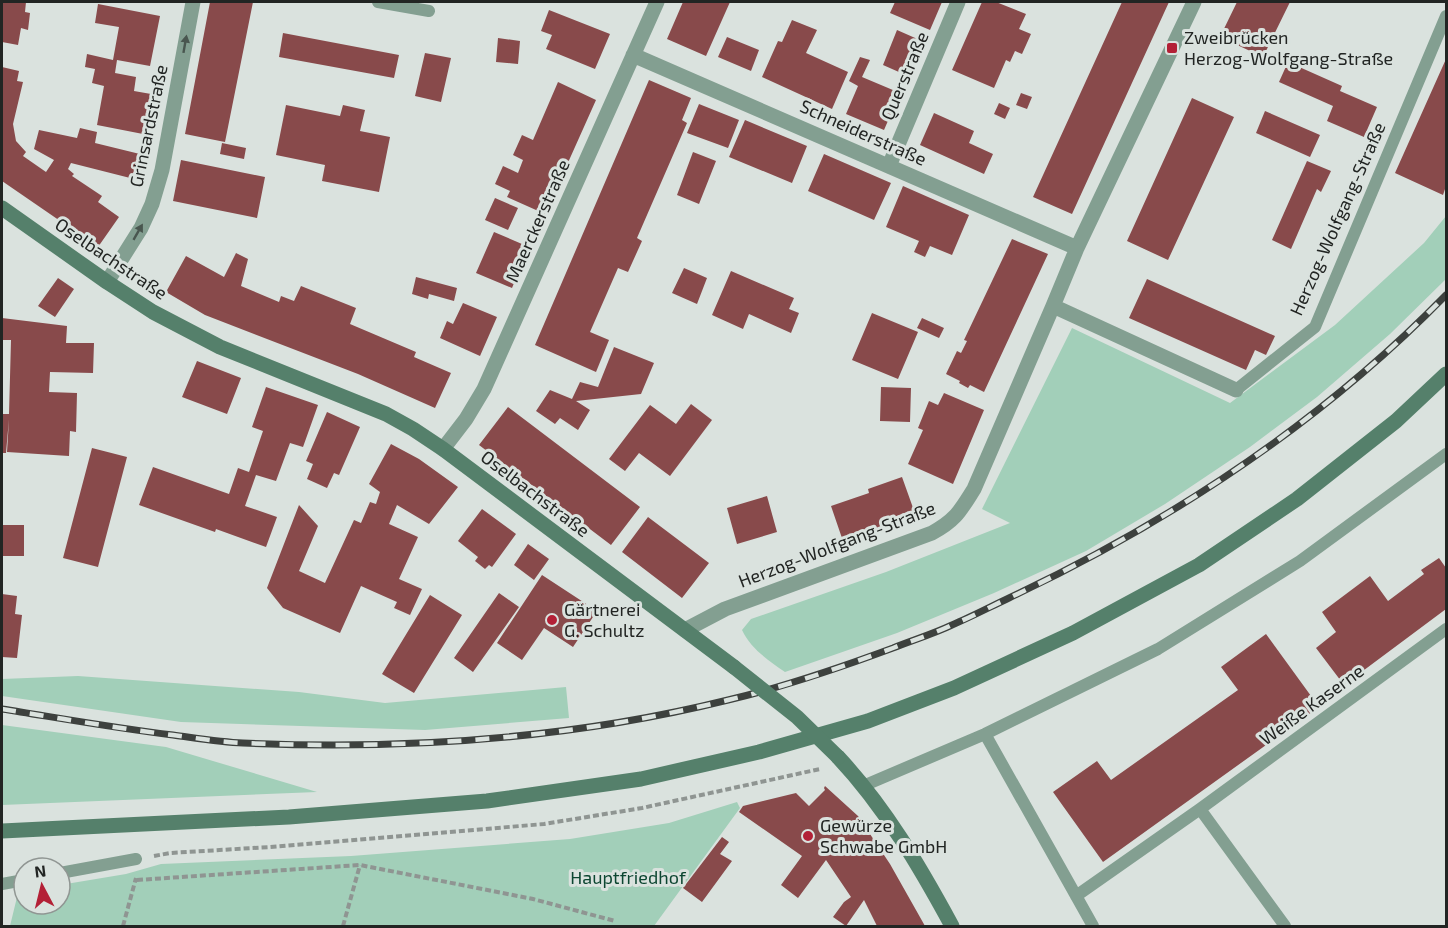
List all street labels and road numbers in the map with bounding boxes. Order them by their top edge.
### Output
street label: Querstraße [876,28,933,123]
street label: Grinsardstraße [124,62,172,189]
street label: Schneiderstraße [797,94,930,170]
street label: Herzog-Wolfgang-Straße [1284,119,1390,319]
street label: Maerckerstraße [500,156,574,285]
street label: Oselbachstraße [51,213,172,304]
street label: Oselbachstraße [477,445,594,541]
street label: Herzog-Wolfgang-Straße [735,496,938,592]
street label: Weiße Kaserne [1255,659,1368,749]

